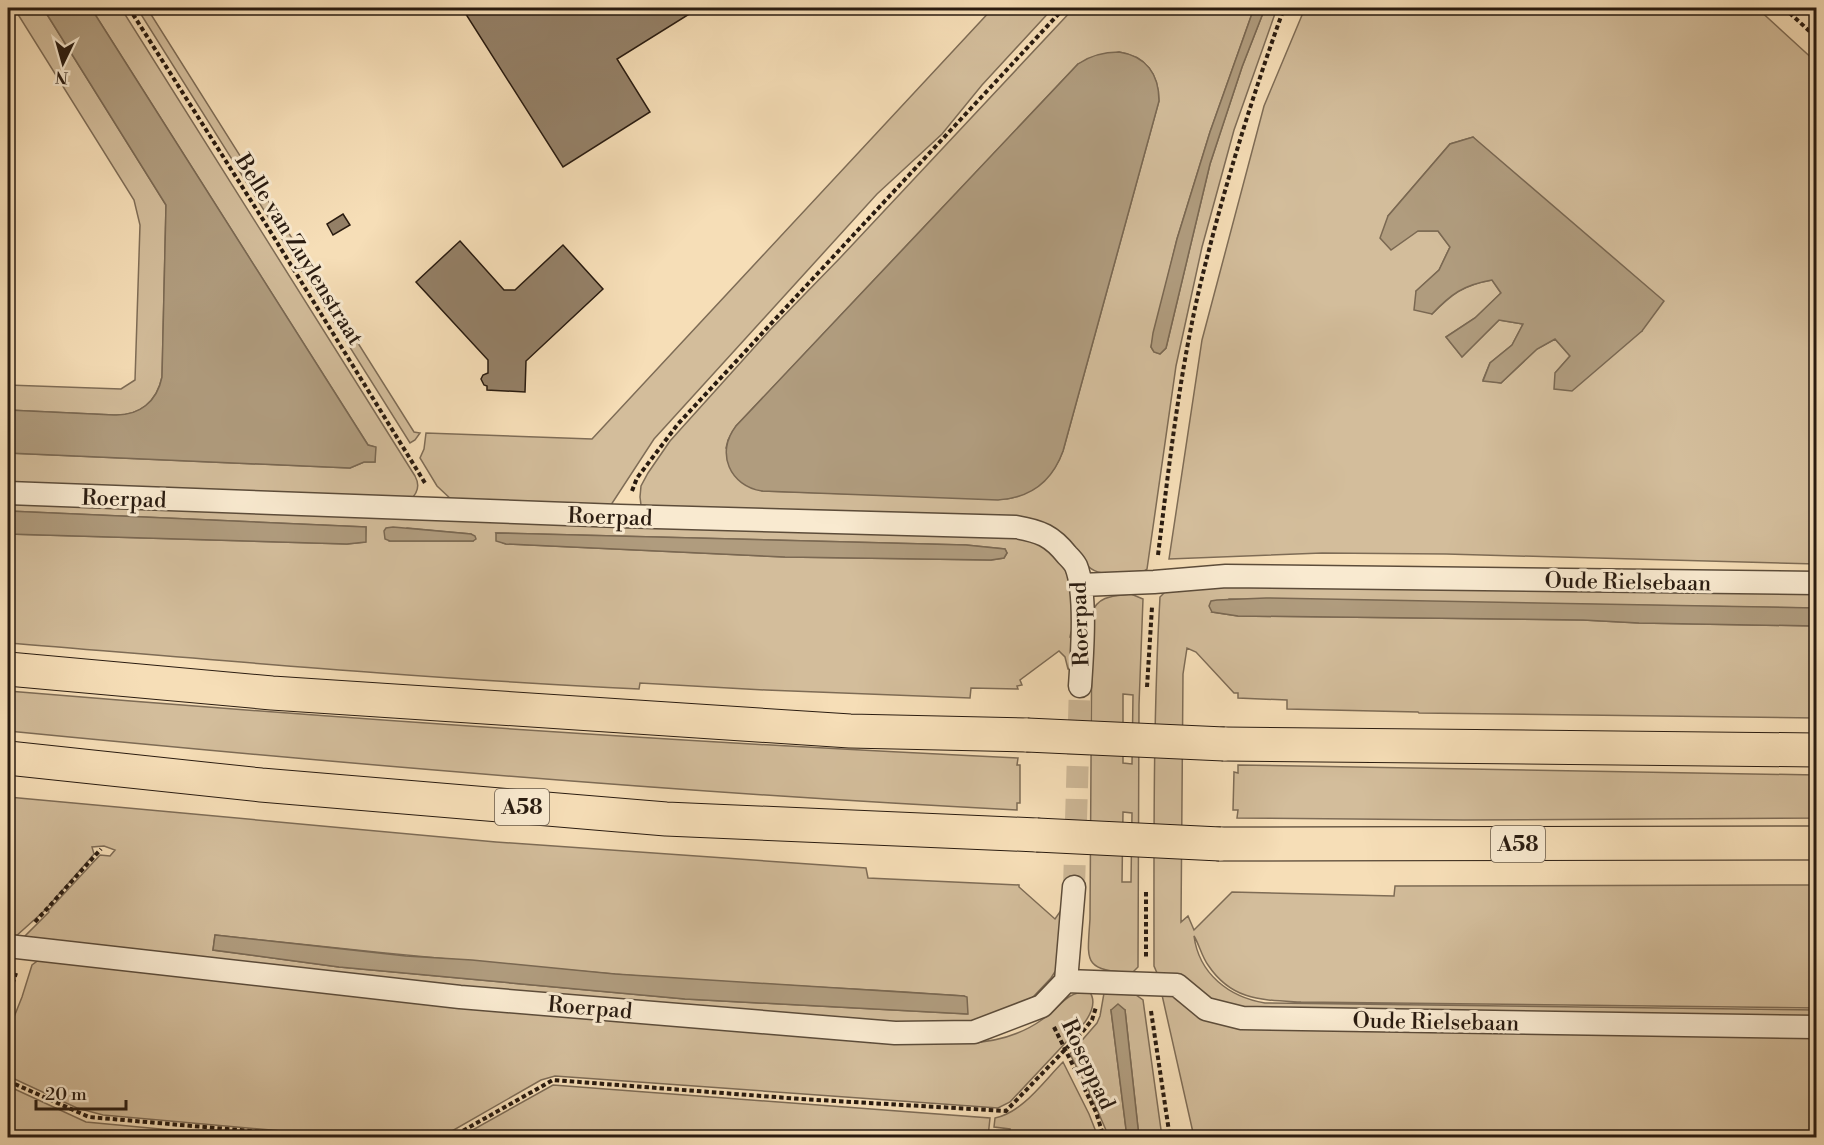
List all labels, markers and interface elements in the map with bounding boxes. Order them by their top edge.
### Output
north arrow [33,33,93,93]
text: N [54,66,69,87]
street label: Belle van Zuylenstraat [228,148,369,351]
street label: Roerpad [81,485,167,514]
street label: Roerpad [567,503,653,532]
street label: Oude Rielsebaan [1544,568,1712,597]
street label: Roerpad [1066,581,1095,667]
road number: A58 [495,789,549,825]
road number: A58 [1491,826,1545,862]
street label: Roerpad [546,991,634,1026]
street label: Oude Rielsebaan [1352,1008,1520,1037]
street label: Roseppad [1055,1015,1121,1115]
scale bar [36,1073,126,1111]
text: 20 m [45,1083,87,1106]

